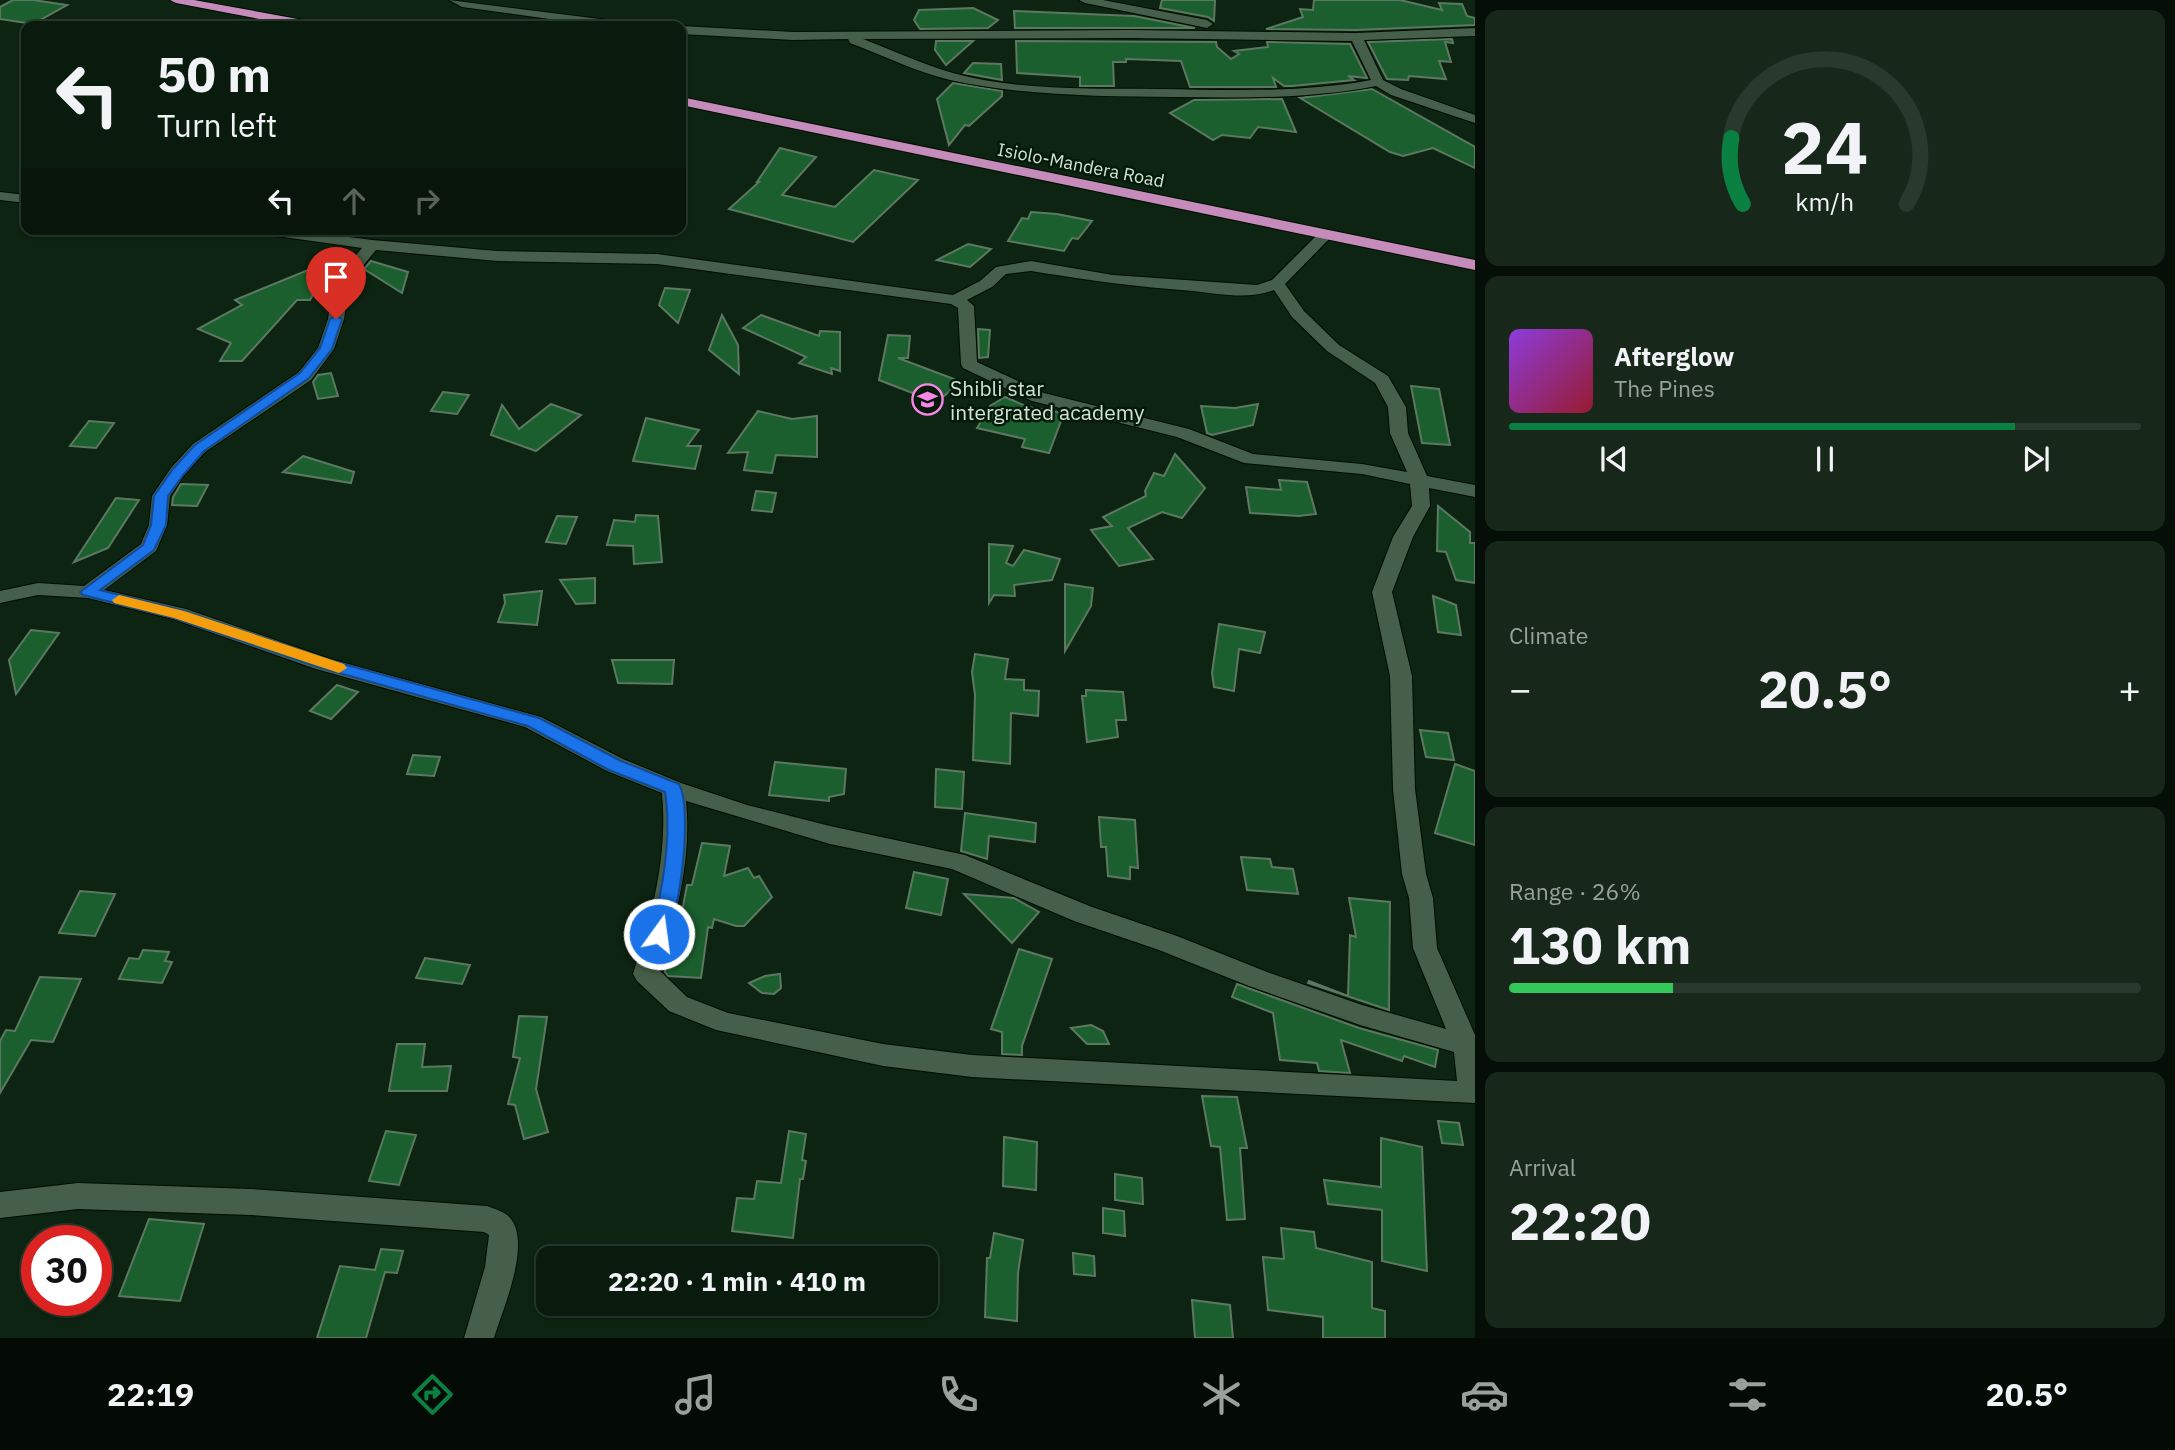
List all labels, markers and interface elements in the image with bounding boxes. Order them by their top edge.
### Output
text: 50 m [157,42,271,105]
icon: left [42,49,133,140]
text: 24 [1781,99,1869,194]
text: Turn left [157,104,277,146]
street label: Isiolo-Mandera Road [996,138,1166,192]
icon: left [262,182,300,220]
icon: ahead [335,182,373,220]
icon: right [408,182,446,220]
text: km/h [1796,185,1854,218]
pin [306,247,366,319]
icon: arrive [317,258,355,296]
text: Afterglow [1614,339,1734,373]
text: The Pines [1614,373,1715,403]
place label: Shibli star intergrated academy [950,374,1145,426]
school or university icon: Shibli star intergrated academy [910,383,944,417]
icon: previous [1595,440,1633,478]
icon: pause [1806,440,1844,478]
icon: next [2017,440,2055,478]
text: Climate [1509,620,1588,650]
text: 20.5° [1758,655,1892,722]
text: − [1509,664,1532,713]
text: + [2118,664,2141,713]
text: Range · 26% [1509,876,1641,906]
position arrow [622,897,696,971]
text: 130 km [1509,911,1691,978]
text: Arrival [1509,1152,1576,1182]
text: 22:20 [1509,1187,1651,1254]
speed limit sign: 30 [21,1225,112,1316]
text: 22:20 · 1 min · 410 m [608,1264,866,1298]
icon: directions [408,1370,457,1419]
icon: music [671,1370,720,1419]
icon: phone [934,1370,983,1419]
icon: climate [1197,1370,1246,1419]
icon: car [1460,1370,1509,1419]
icon: filters [1723,1370,1772,1419]
text: 22:19 [107,1373,194,1415]
text: 20.5° [1985,1373,2068,1415]

